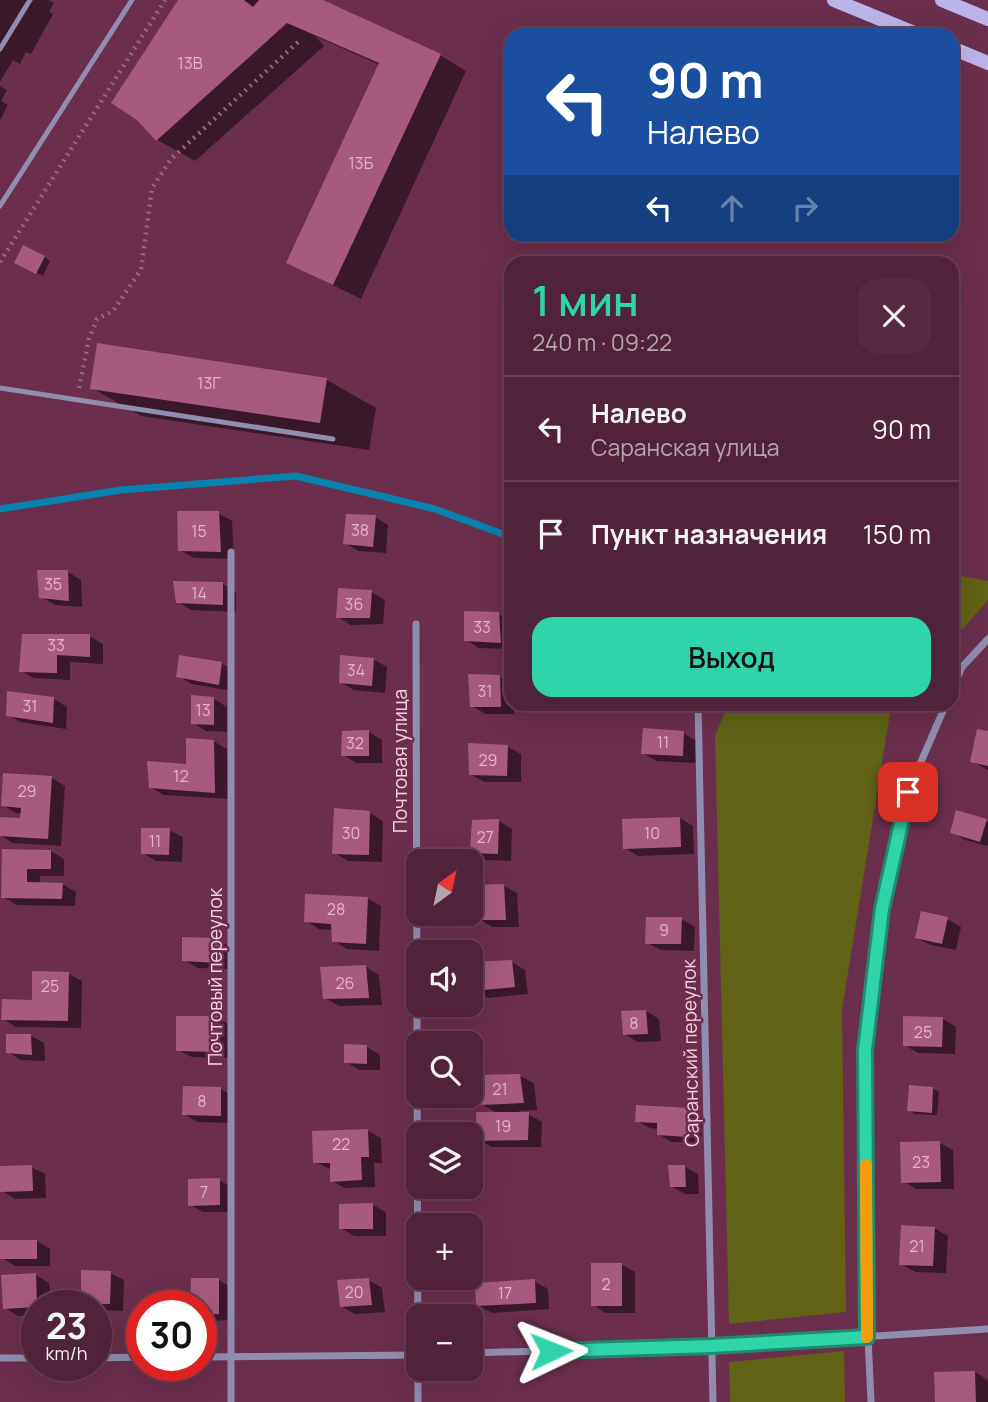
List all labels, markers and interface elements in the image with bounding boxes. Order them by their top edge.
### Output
text: 90 m [647,46,764,113]
house number: 13В [178,52,203,74]
icon: left [532,56,623,147]
text: Налево [647,110,760,154]
house number: 13Б [349,152,374,174]
icon: left [640,189,678,227]
icon: ahead [713,189,751,227]
icon: right [786,189,824,227]
text: 1 мин [532,271,639,329]
button: close [857,279,931,353]
text: 240 m · 09:22 [532,326,672,358]
house number: 13Г [197,372,221,394]
text: Налево [591,395,687,431]
icon: left [532,410,570,448]
text: 90 m [872,411,931,447]
text: Саранская улица [591,431,779,463]
icon: arrive [532,515,570,553]
text: Пункт назначения [591,516,827,552]
text: 150 m [863,516,931,552]
house number: 38 [351,519,369,541]
house number: 15 [191,520,207,542]
house number: 35 [44,573,62,595]
house number: 14 [191,582,207,604]
house number: 36 [345,593,363,615]
house number: 33 [473,616,491,638]
button: Выход [532,617,931,697]
house number: 33 [47,634,65,656]
house number: 34 [347,659,365,681]
house number: 31 [477,680,493,702]
street label: Почтовая улица [387,689,413,833]
house number: 31 [22,695,38,717]
house number: 13 [195,699,211,721]
house number: 11 [657,731,669,753]
house number: 32 [346,732,364,754]
house number: 29 [478,749,498,771]
pin [878,762,938,822]
house number: 12 [173,765,189,787]
icon: arrive [889,773,927,811]
house number: 29 [17,780,37,802]
house number: 30 [342,822,360,844]
house number: 10 [644,822,660,844]
house number: 27 [476,826,494,848]
house number: 11 [149,830,161,852]
north arrow [406,849,483,926]
map controls [406,849,483,1381]
street label: Почтовый переулок [202,887,228,1066]
house number: 28 [327,898,345,920]
house number: 9 [659,919,669,941]
button: sound [406,940,483,1017]
street label: Саранский переулок [675,958,705,1147]
house number: 26 [335,972,355,994]
house number: 25 [41,975,59,997]
house number: 8 [629,1012,639,1034]
house number: 25 [914,1021,932,1043]
button: search [406,1031,483,1108]
house number: 21 [492,1078,508,1100]
house number: 8 [197,1090,207,1112]
house number: 19 [495,1115,511,1137]
button: layers [406,1122,483,1199]
house number: 22 [332,1133,350,1155]
house number: 23 [912,1151,930,1173]
house number: 7 [200,1181,208,1203]
button: + [406,1213,483,1290]
house number: 21 [909,1235,925,1257]
house number: 2 [601,1273,611,1295]
house number: 20 [345,1281,363,1303]
house number: 17 [498,1282,512,1304]
speed limit sign: 30 [126,1290,217,1381]
text: 23 [46,1302,87,1350]
button: − [406,1304,483,1381]
position arrow [514,1314,588,1388]
text: km/h [46,1341,87,1365]

